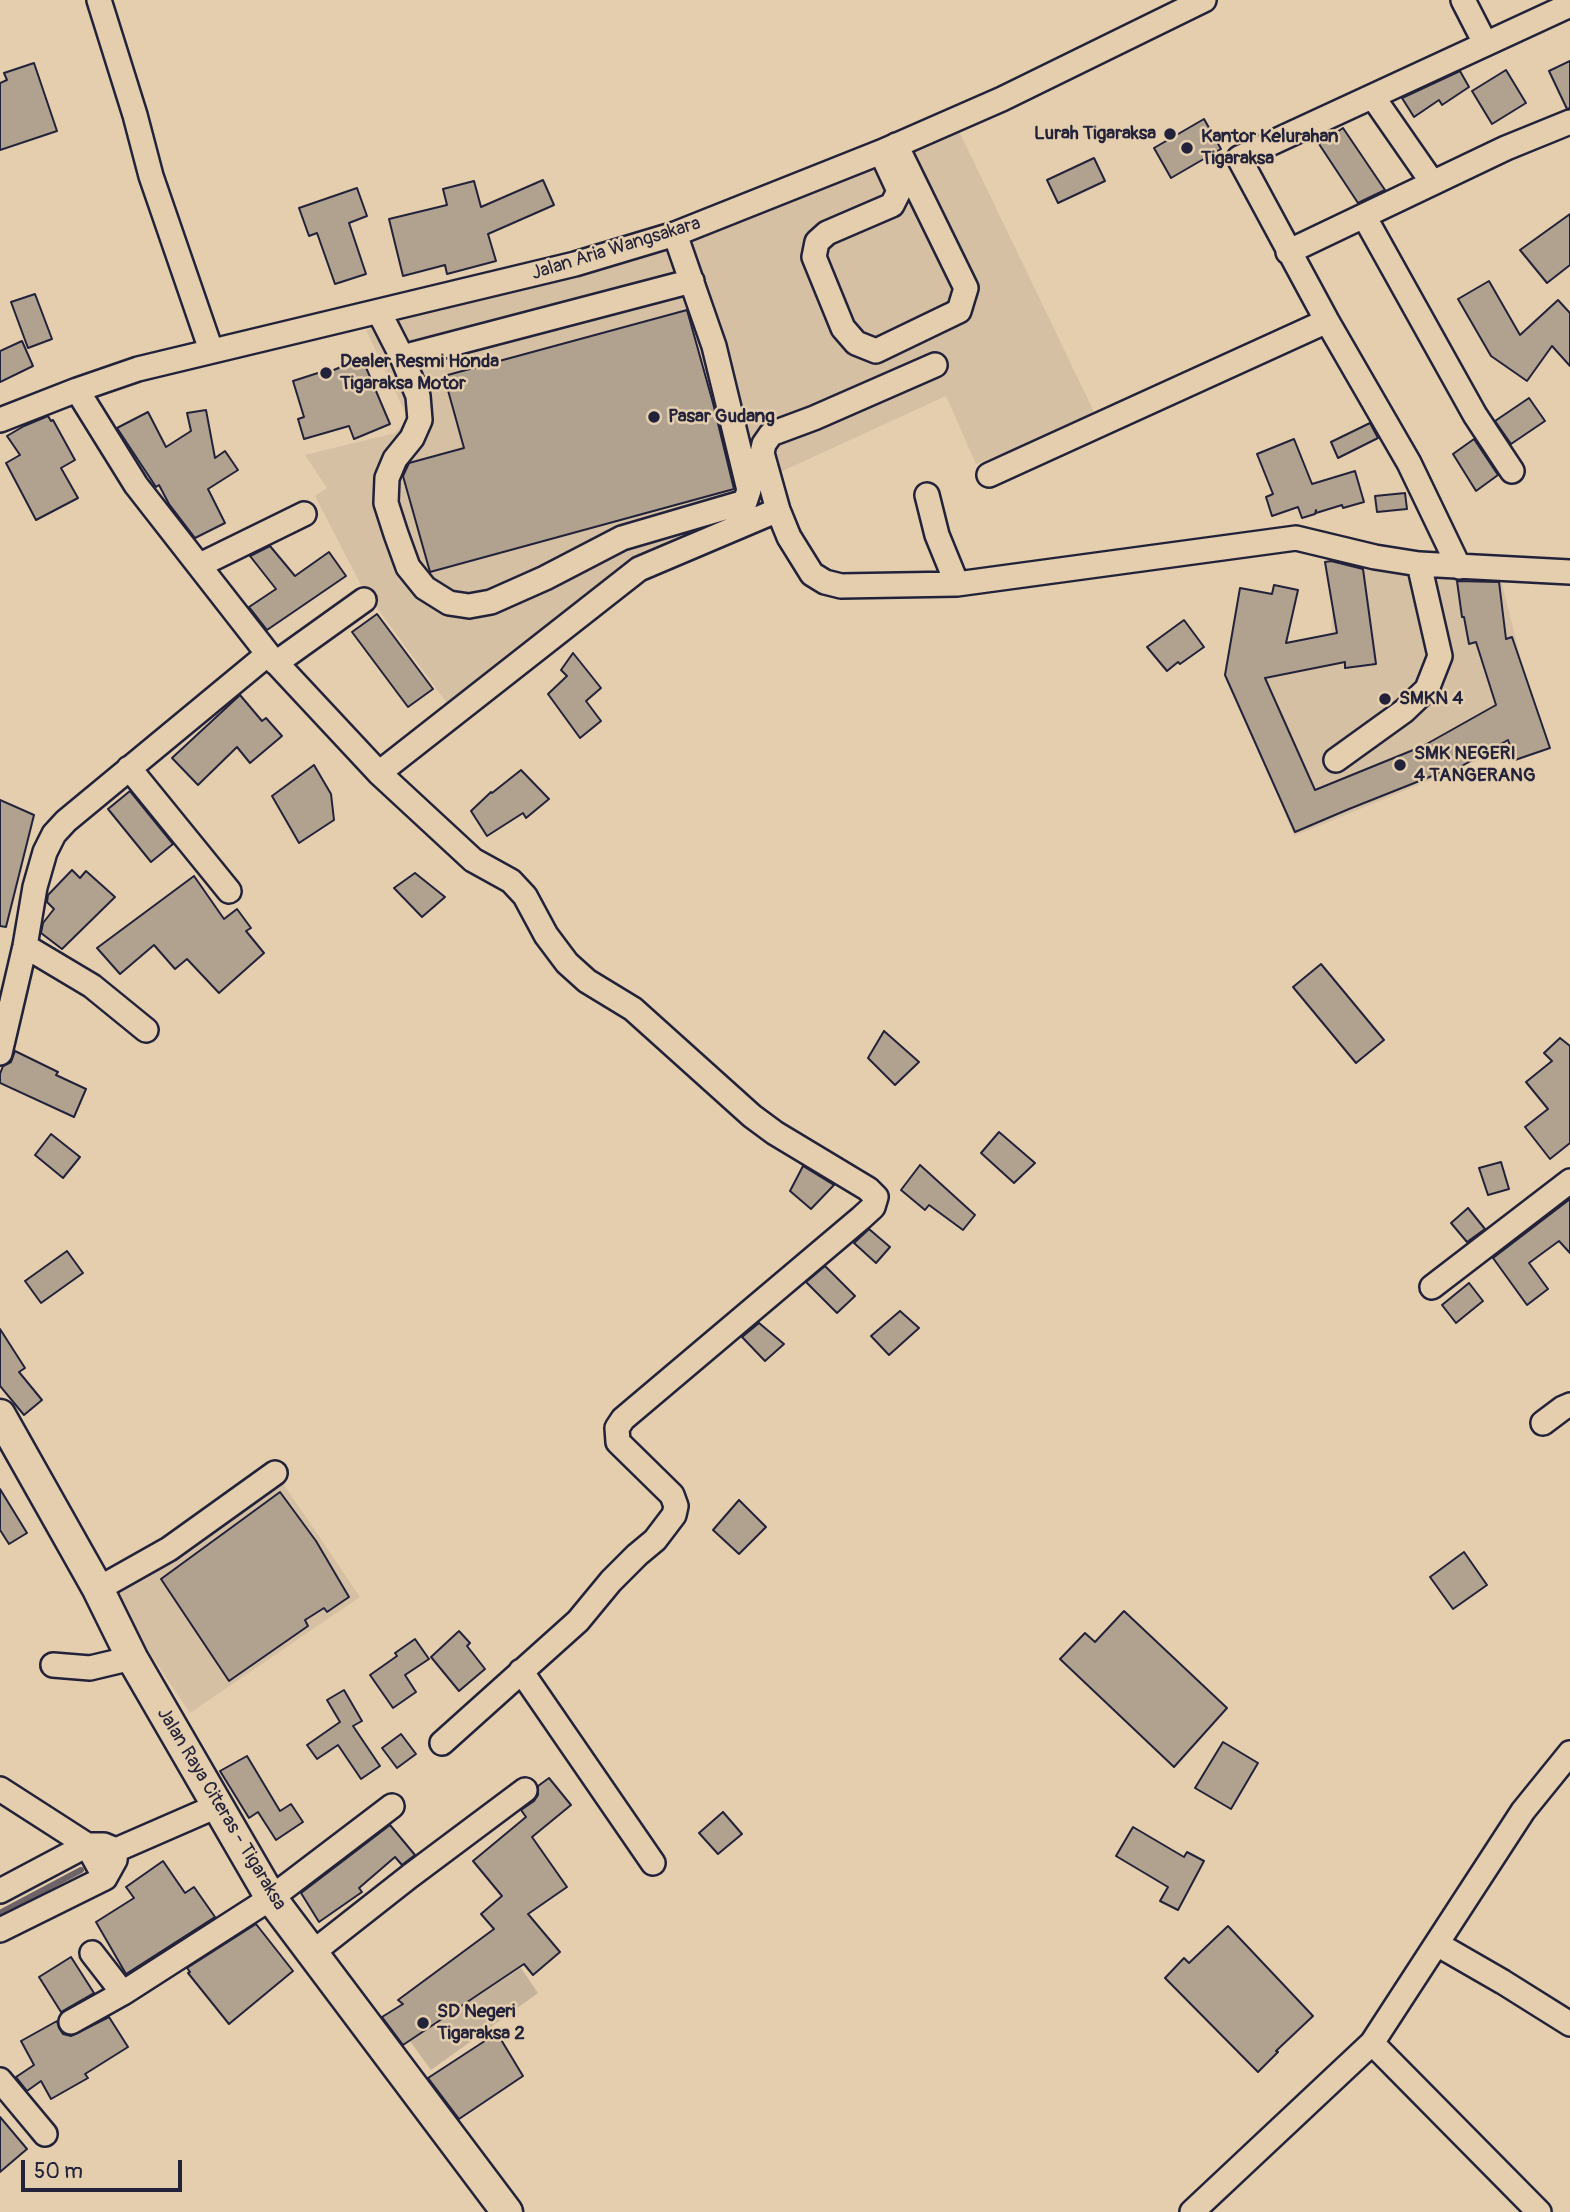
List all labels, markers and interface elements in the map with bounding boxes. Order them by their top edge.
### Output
place label: Lurah Tigaraksa [1034,123,1156,145]
marker: Lurah Tigaraksa [1162,126,1178,142]
place label: Kantor Kelurahan Tigaraksa [1201,126,1339,170]
marker: Kantor Kelurahan Tigaraksa [1179,140,1195,156]
street label: Jalan Aria Wangsakara [529,212,703,286]
place label: Dealer Resmi Honda Tigaraksa Motor [340,351,499,395]
marker: Dealer Resmi Honda Tigaraksa Motor [318,365,334,381]
place label: Pasar Gudang [668,406,775,428]
marker: Pasar Gudang [646,409,662,425]
place label: SMKN 4 [1399,688,1463,710]
marker: SMKN 4 [1377,691,1393,707]
place label: SMK NEGERI 4 TANGERANG [1414,743,1536,787]
marker: SMK NEGERI 4 TANGERANG [1392,757,1408,773]
street label: Jalan Raya Citeras - Tigaraksa [151,1704,291,1914]
place label: SD Negeri Tigaraksa 2 [437,2001,525,2045]
marker: SD Negeri Tigaraksa 2 [415,2015,431,2031]
scale bar [24,2146,186,2190]
text: 50 m [34,2158,83,2185]

